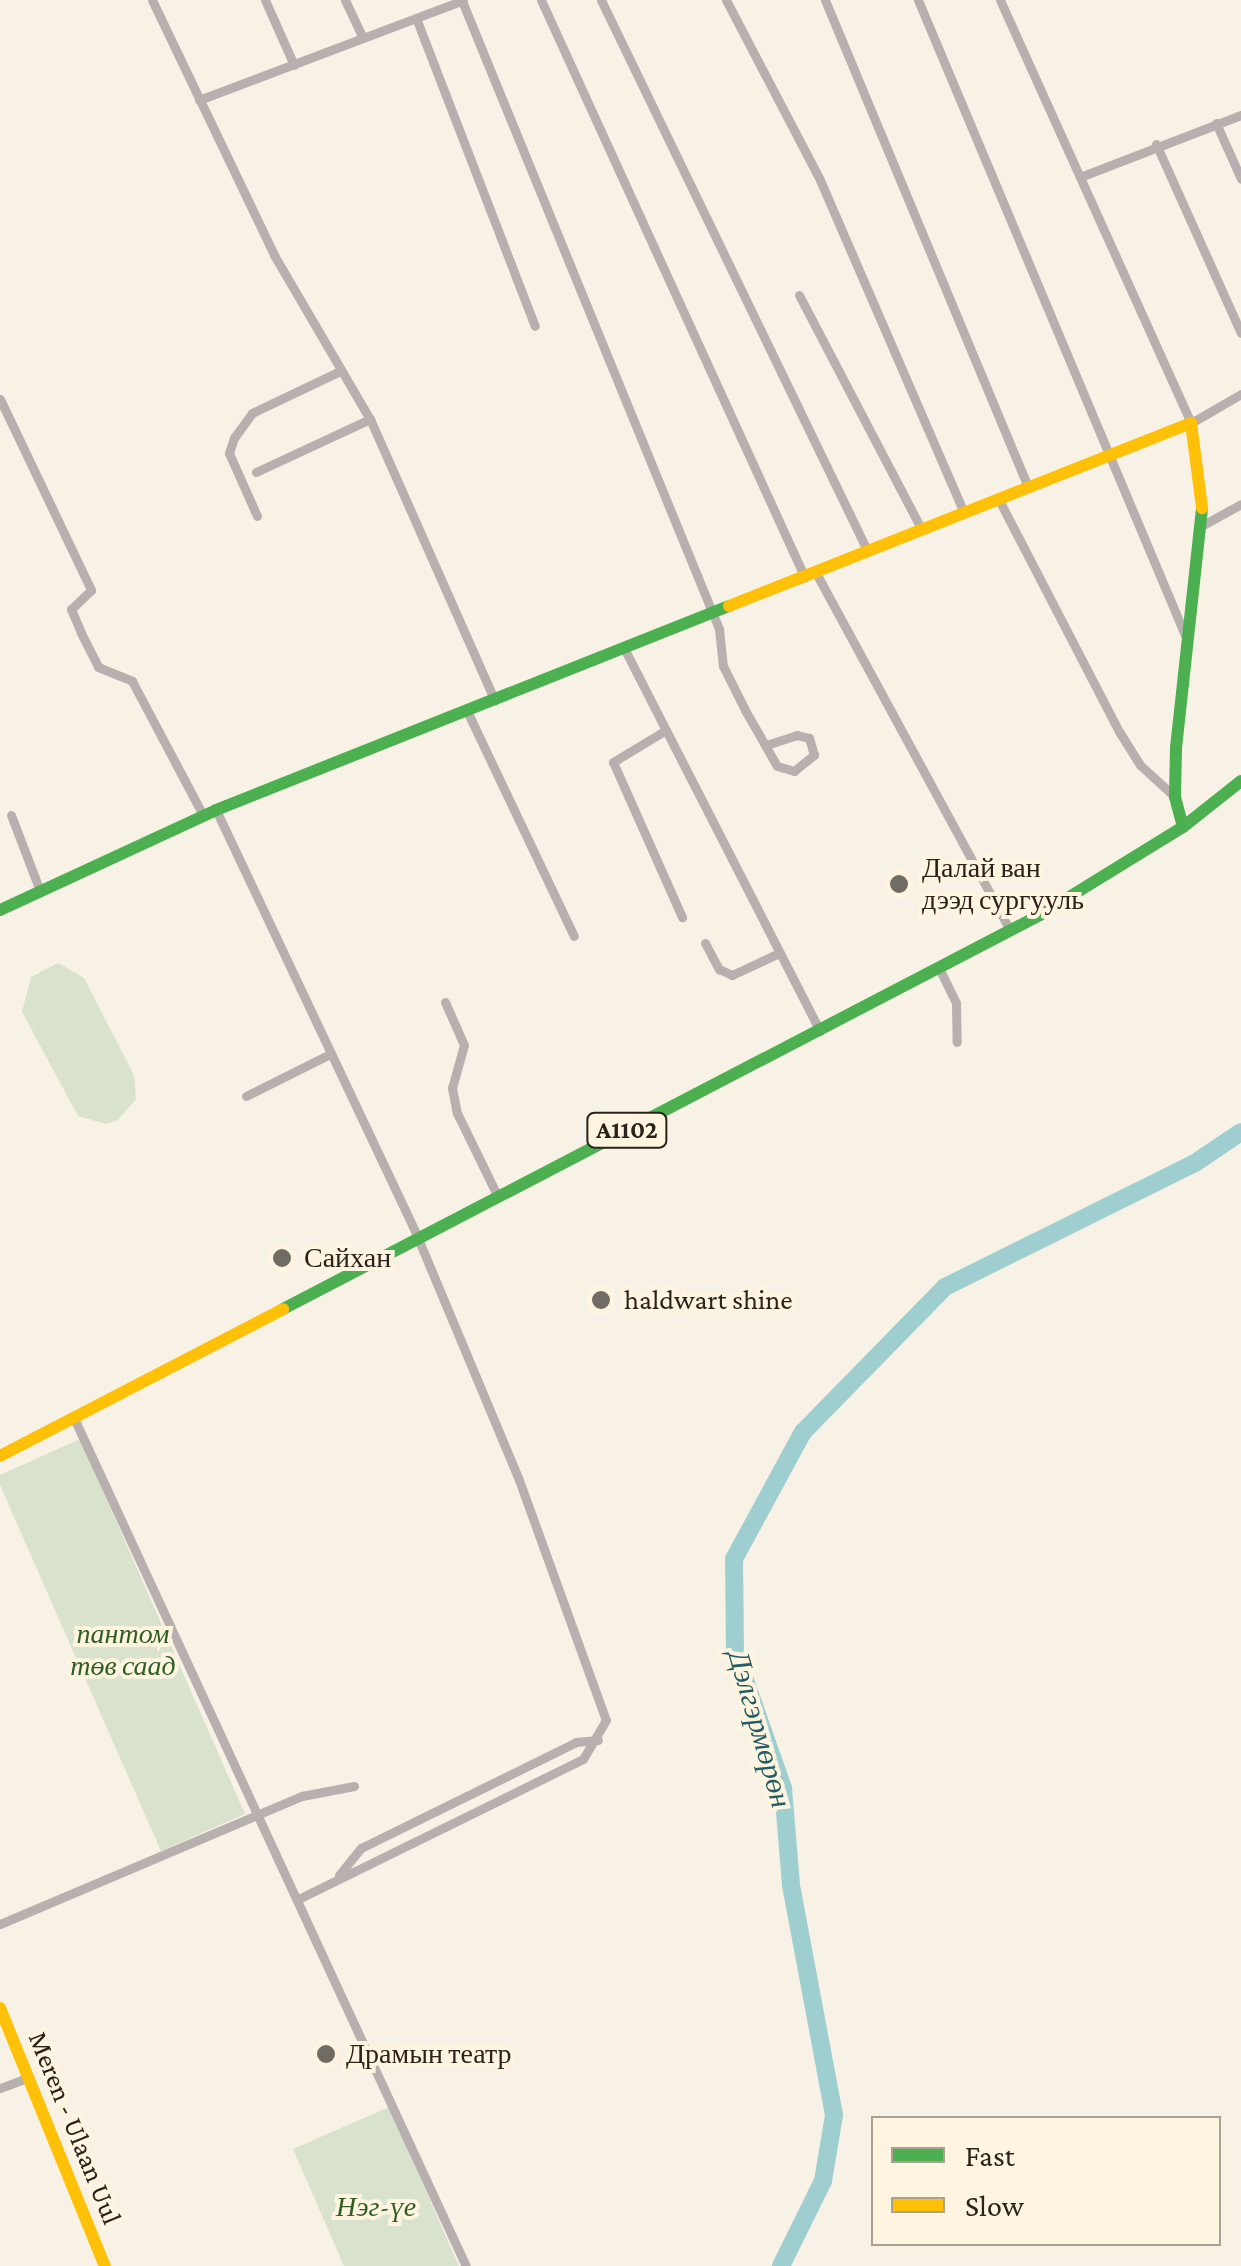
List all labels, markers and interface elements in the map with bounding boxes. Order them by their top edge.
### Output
place label: Далай ван дээд сургууль [922,851,1084,917]
marker: Далай ван дээд сургууль [886,871,912,897]
road number: A1102 [584,1110,670,1150]
place label: Сайхан [304,1241,391,1275]
marker: Сайхан [269,1245,295,1271]
place label: haldwart shine [624,1283,793,1317]
marker: haldwart shine [588,1287,614,1313]
park label: пантом төв саад [70,1617,176,1683]
water label: Дэлгэрмөрөн [720,1646,800,1812]
street label: Meren - Ulaan Uul [21,2027,129,2229]
place label: Драмын театр [346,2037,512,2071]
marker: Драмын театр [315,2043,337,2065]
legend [871,2116,1221,2246]
text: Fast [965,2139,1015,2172]
text: Slow [965,2189,1024,2222]
park label: Нэг-үе [336,2190,416,2224]

